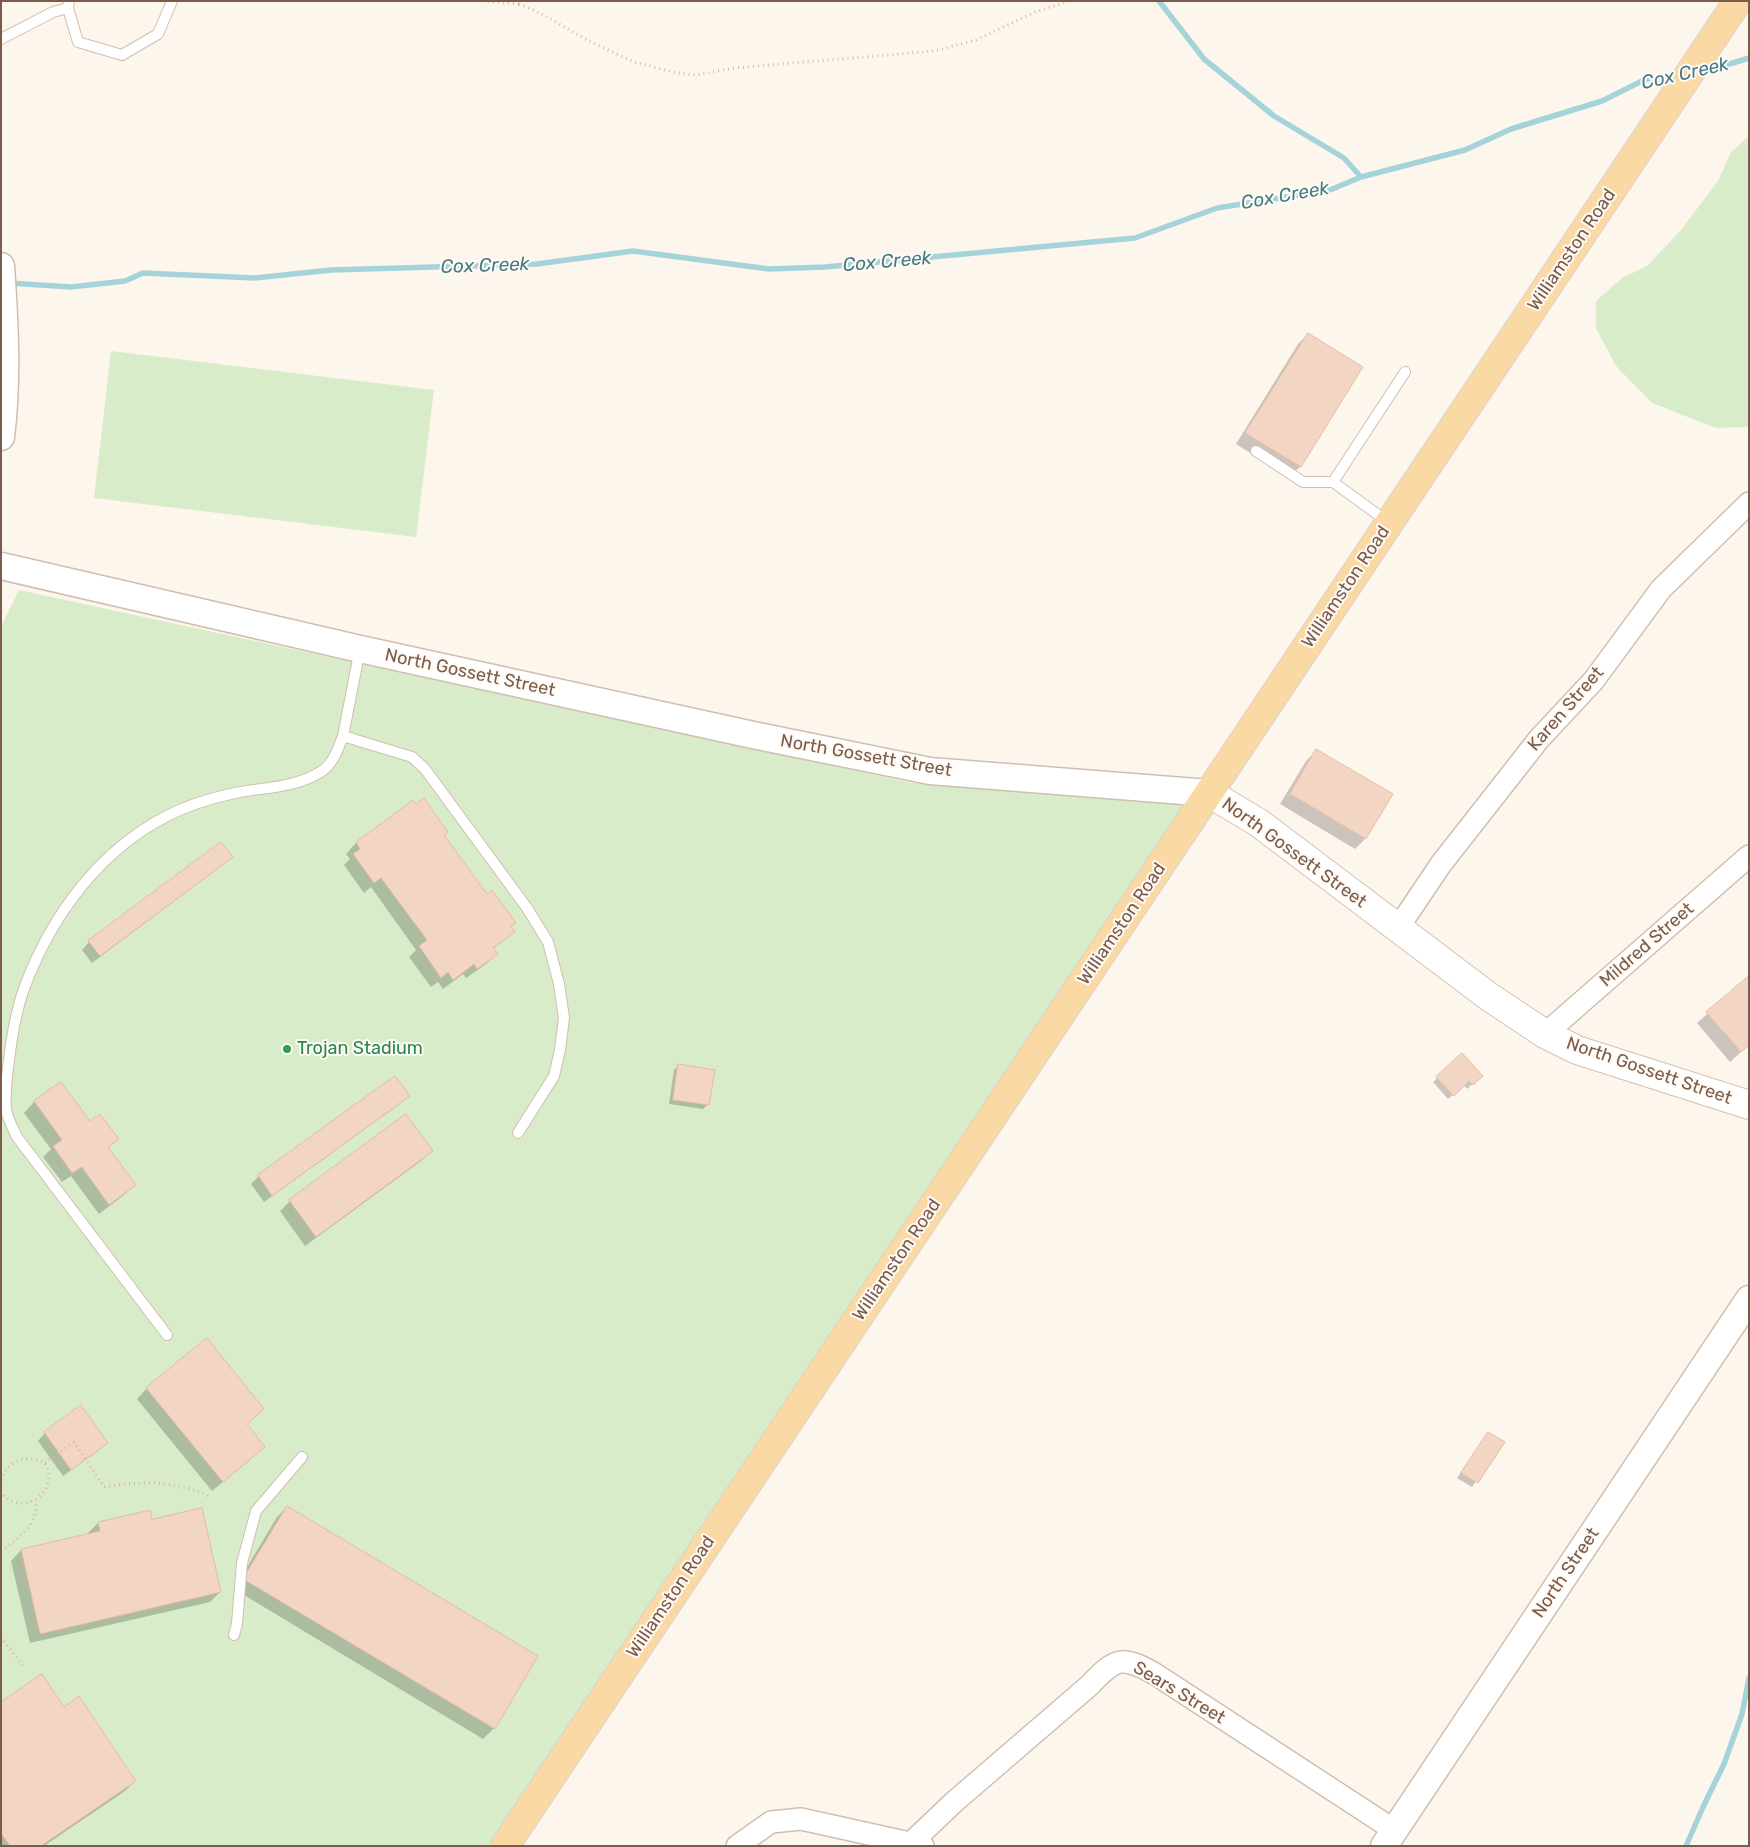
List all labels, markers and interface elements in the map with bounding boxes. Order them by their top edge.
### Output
water label: Cox Creek [1639,53,1731,95]
water label: Cox Creek [1239,177,1331,215]
street label: Williamston Road [1523,185,1621,315]
water label: Cox Creek [842,247,932,277]
water label: Cox Creek [440,253,530,279]
street label: Williamston Road [1297,522,1395,652]
street label: North Gossett Street [383,644,557,702]
street label: Karen Street [1523,662,1609,756]
street label: North Gossett Street [779,730,953,782]
street label: North Gossett Street [1217,793,1371,913]
street label: Williamston Road [1073,859,1171,989]
street label: Mildred Street [1596,898,1698,992]
street label: North Gossett Street [1563,1033,1735,1109]
place label: Trojan Stadium [297,1038,423,1060]
marker: Trojan Stadium [281,1043,293,1055]
street label: Williamston Road [848,1195,946,1325]
street label: North Street [1528,1524,1604,1622]
street label: Williamston Road [622,1532,720,1662]
street label: Sears Street [1129,1657,1229,1729]

